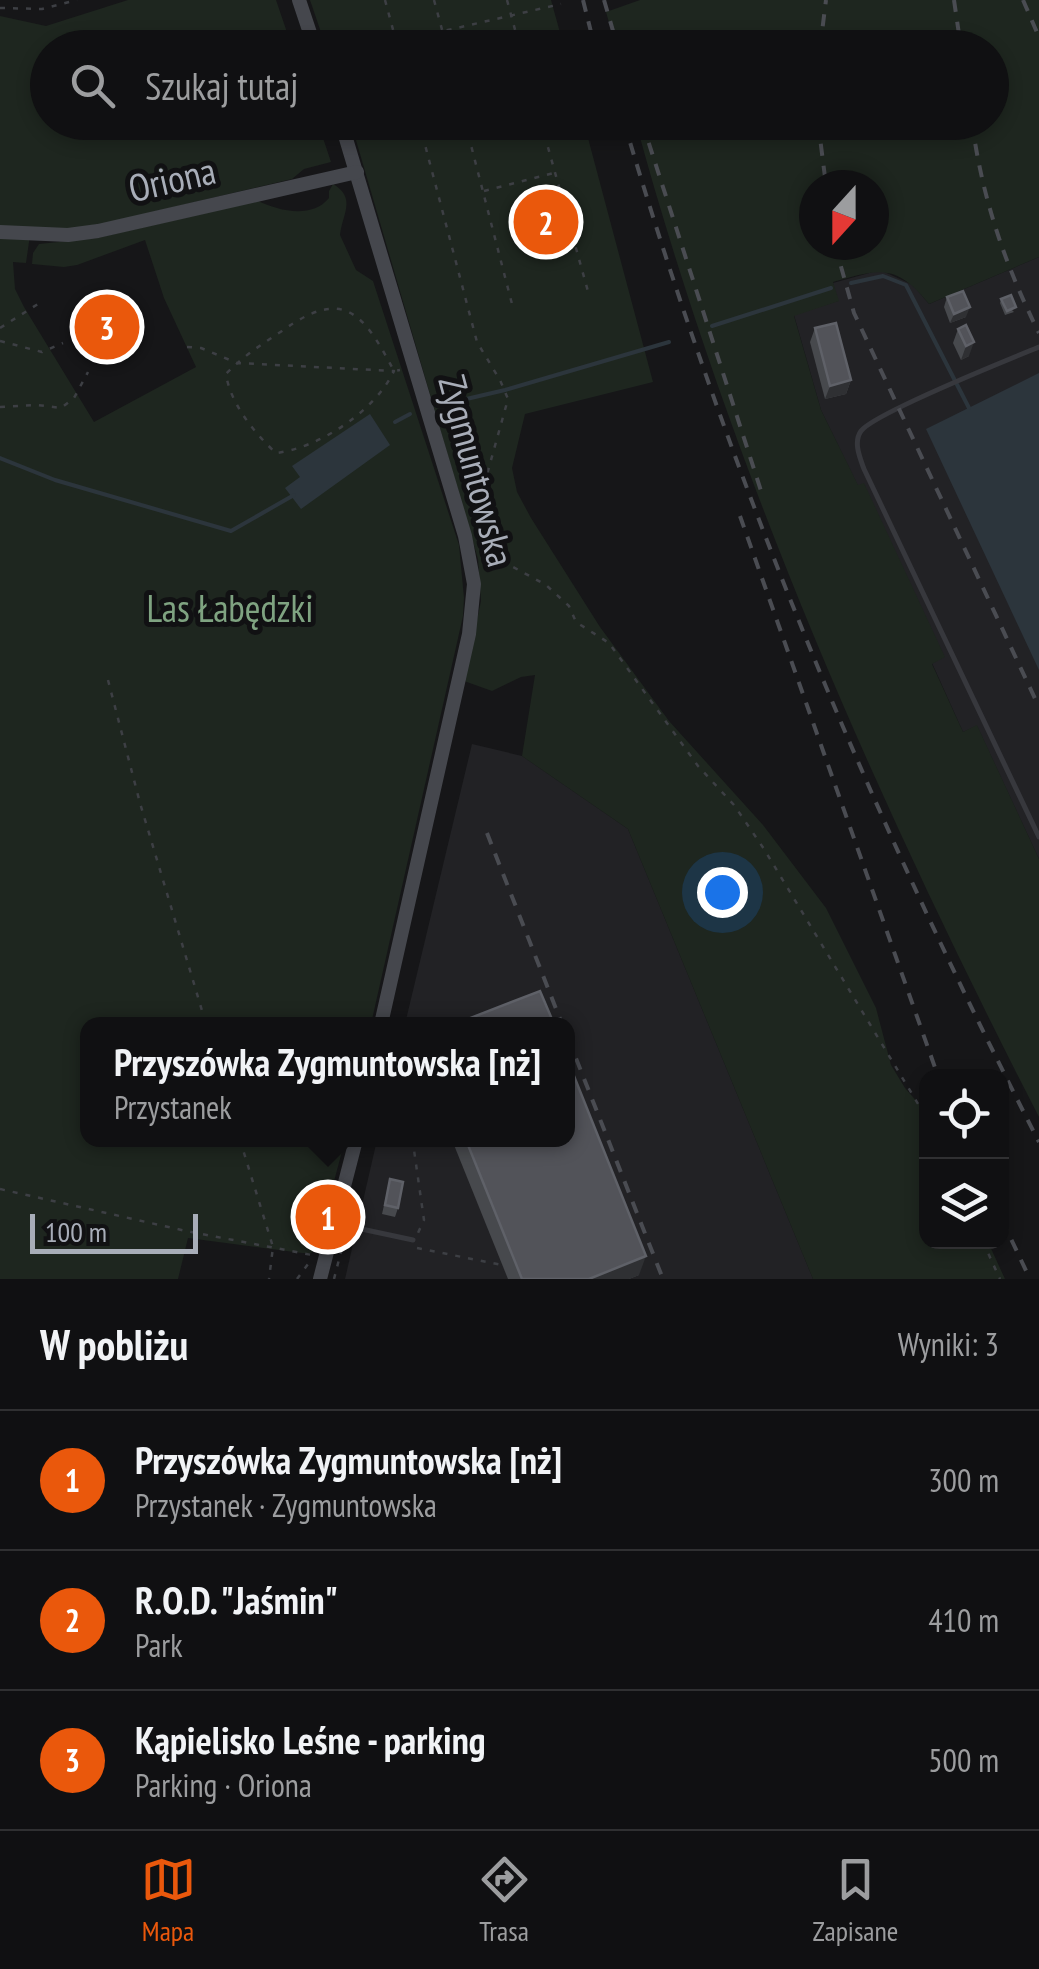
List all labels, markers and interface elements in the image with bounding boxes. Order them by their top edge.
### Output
search box [30,30,1009,140]
icon: search [65,58,120,113]
text: Szukaj tutaj [145,61,298,110]
street label: Oriona [123,145,220,212]
north arrow [799,170,889,260]
pin: 2 [514,184,578,260]
pin: 3 [74,290,140,364]
street label: Zygmuntowska [428,370,526,572]
park label: Las Łabędzki [146,583,314,632]
your location [697,867,748,918]
popup [80,1017,575,1147]
text: Przyszówka Zygmuntowska [nż] [114,1037,541,1086]
map controls [919,1069,1009,1249]
button: locate [919,1069,1009,1159]
text: Przystanek [114,1086,232,1128]
button: layers [919,1159,1009,1249]
pin: 1 [296,1180,360,1254]
scale bar [30,1209,198,1254]
text: 100 m [45,1213,107,1250]
text: W pobliżu [40,1317,188,1372]
text: Wyniki: 3 [898,1323,999,1365]
text: Przyszówka Zygmuntowska [nż] [135,1435,562,1484]
text: 1 [65,1459,80,1501]
text: 300 m [928,1459,999,1501]
text: Przystanek · Zygmuntowska [135,1484,437,1526]
text: R.O.D. "Jaśmin" [135,1575,338,1624]
text: 2 [65,1599,80,1641]
text: 410 m [928,1599,999,1641]
text: Park [135,1624,183,1666]
text: Kąpielisko Leśne - parking [135,1715,486,1764]
text: 3 [65,1739,80,1781]
text: 500 m [928,1739,999,1781]
text: Parking · Oriona [135,1764,312,1806]
tab: Mapa [141,1852,196,1949]
tab: Trasa [477,1852,532,1949]
tab: Zapisane [813,1852,898,1949]

